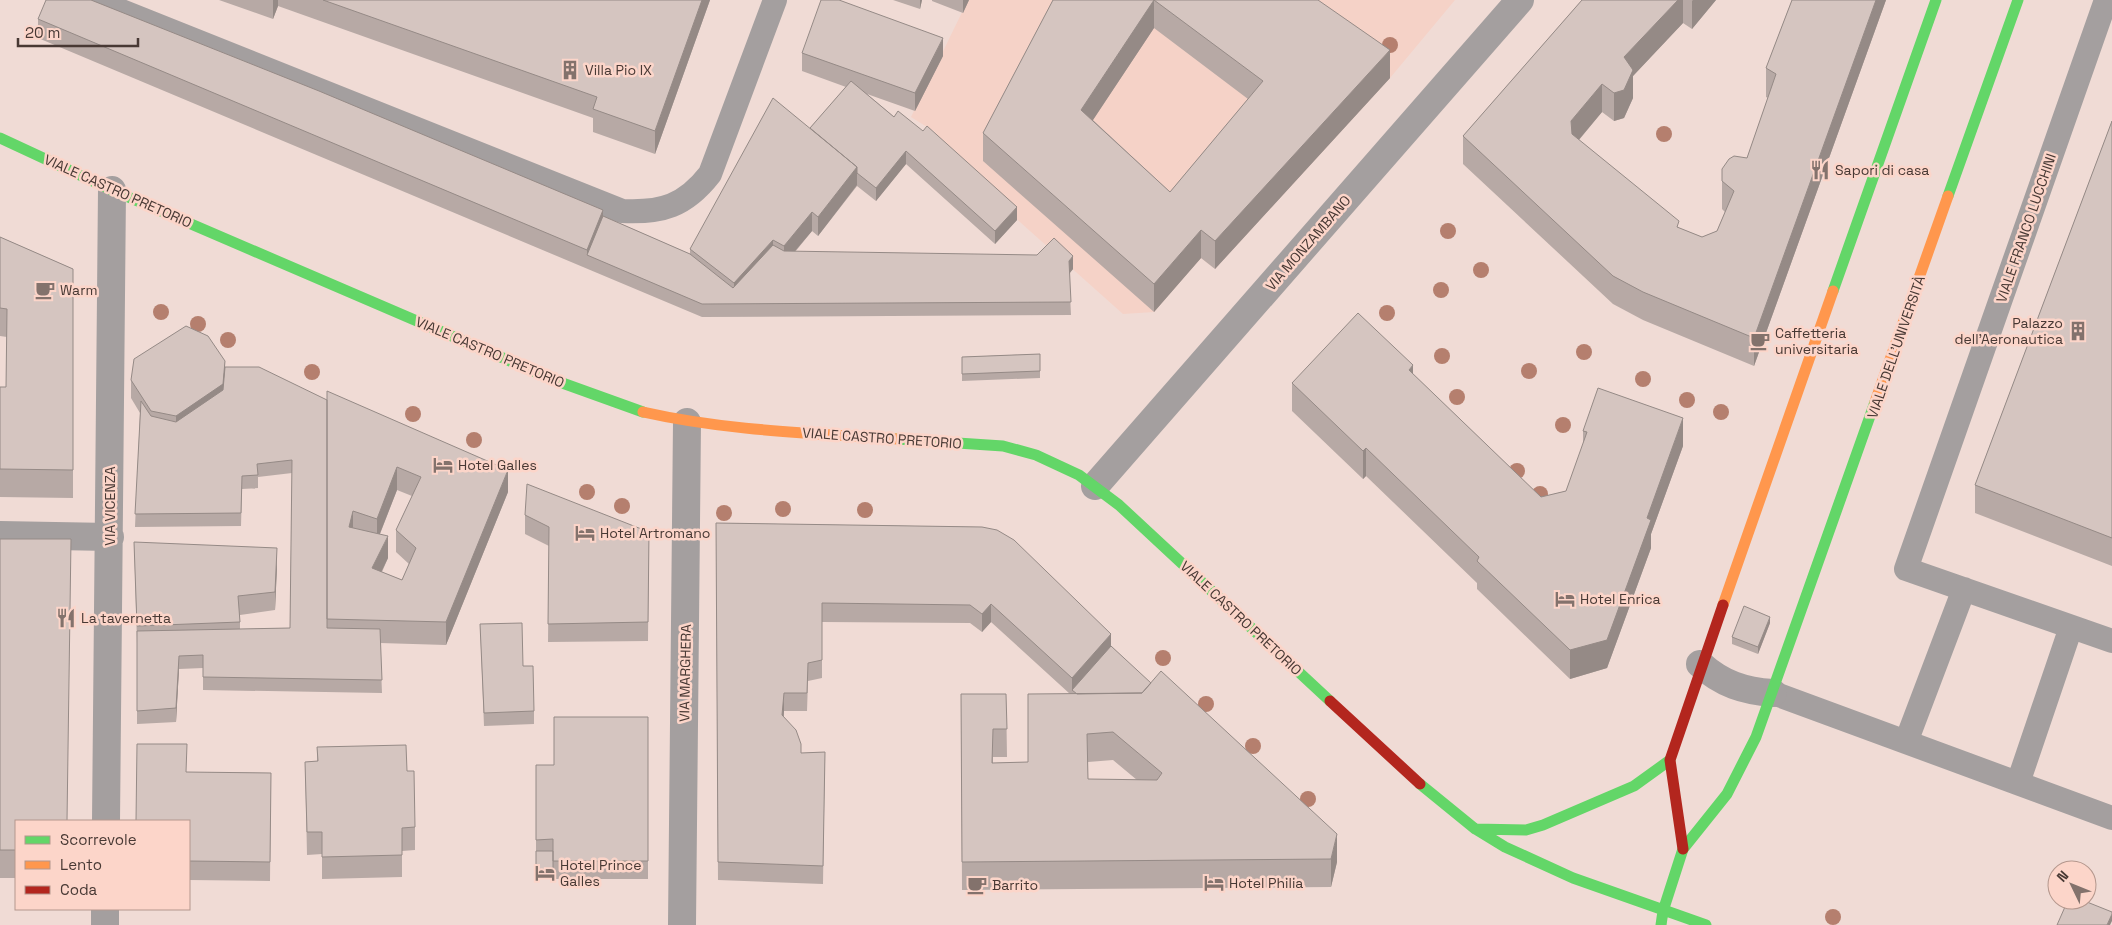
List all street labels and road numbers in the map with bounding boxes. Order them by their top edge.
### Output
street label: VIALE CASTRO PRETORIO [41,150,195,232]
street label: VIALE FRANCO LUCCHINI [1992,151,2060,305]
street label: VIA MONZAMBANO [1262,192,1354,294]
street label: VIALE DELL'UNIVERSITÀ [1863,273,1929,421]
street label: VIALE CASTRO PRETORIO [413,312,567,392]
street label: VIALE CASTRO PRETORIO [802,423,962,453]
street label: VIA VICENZA [101,466,119,546]
street label: VIALE CASTRO PRETORIO [1176,557,1306,679]
street label: VIA MARGHERA [675,624,695,722]

